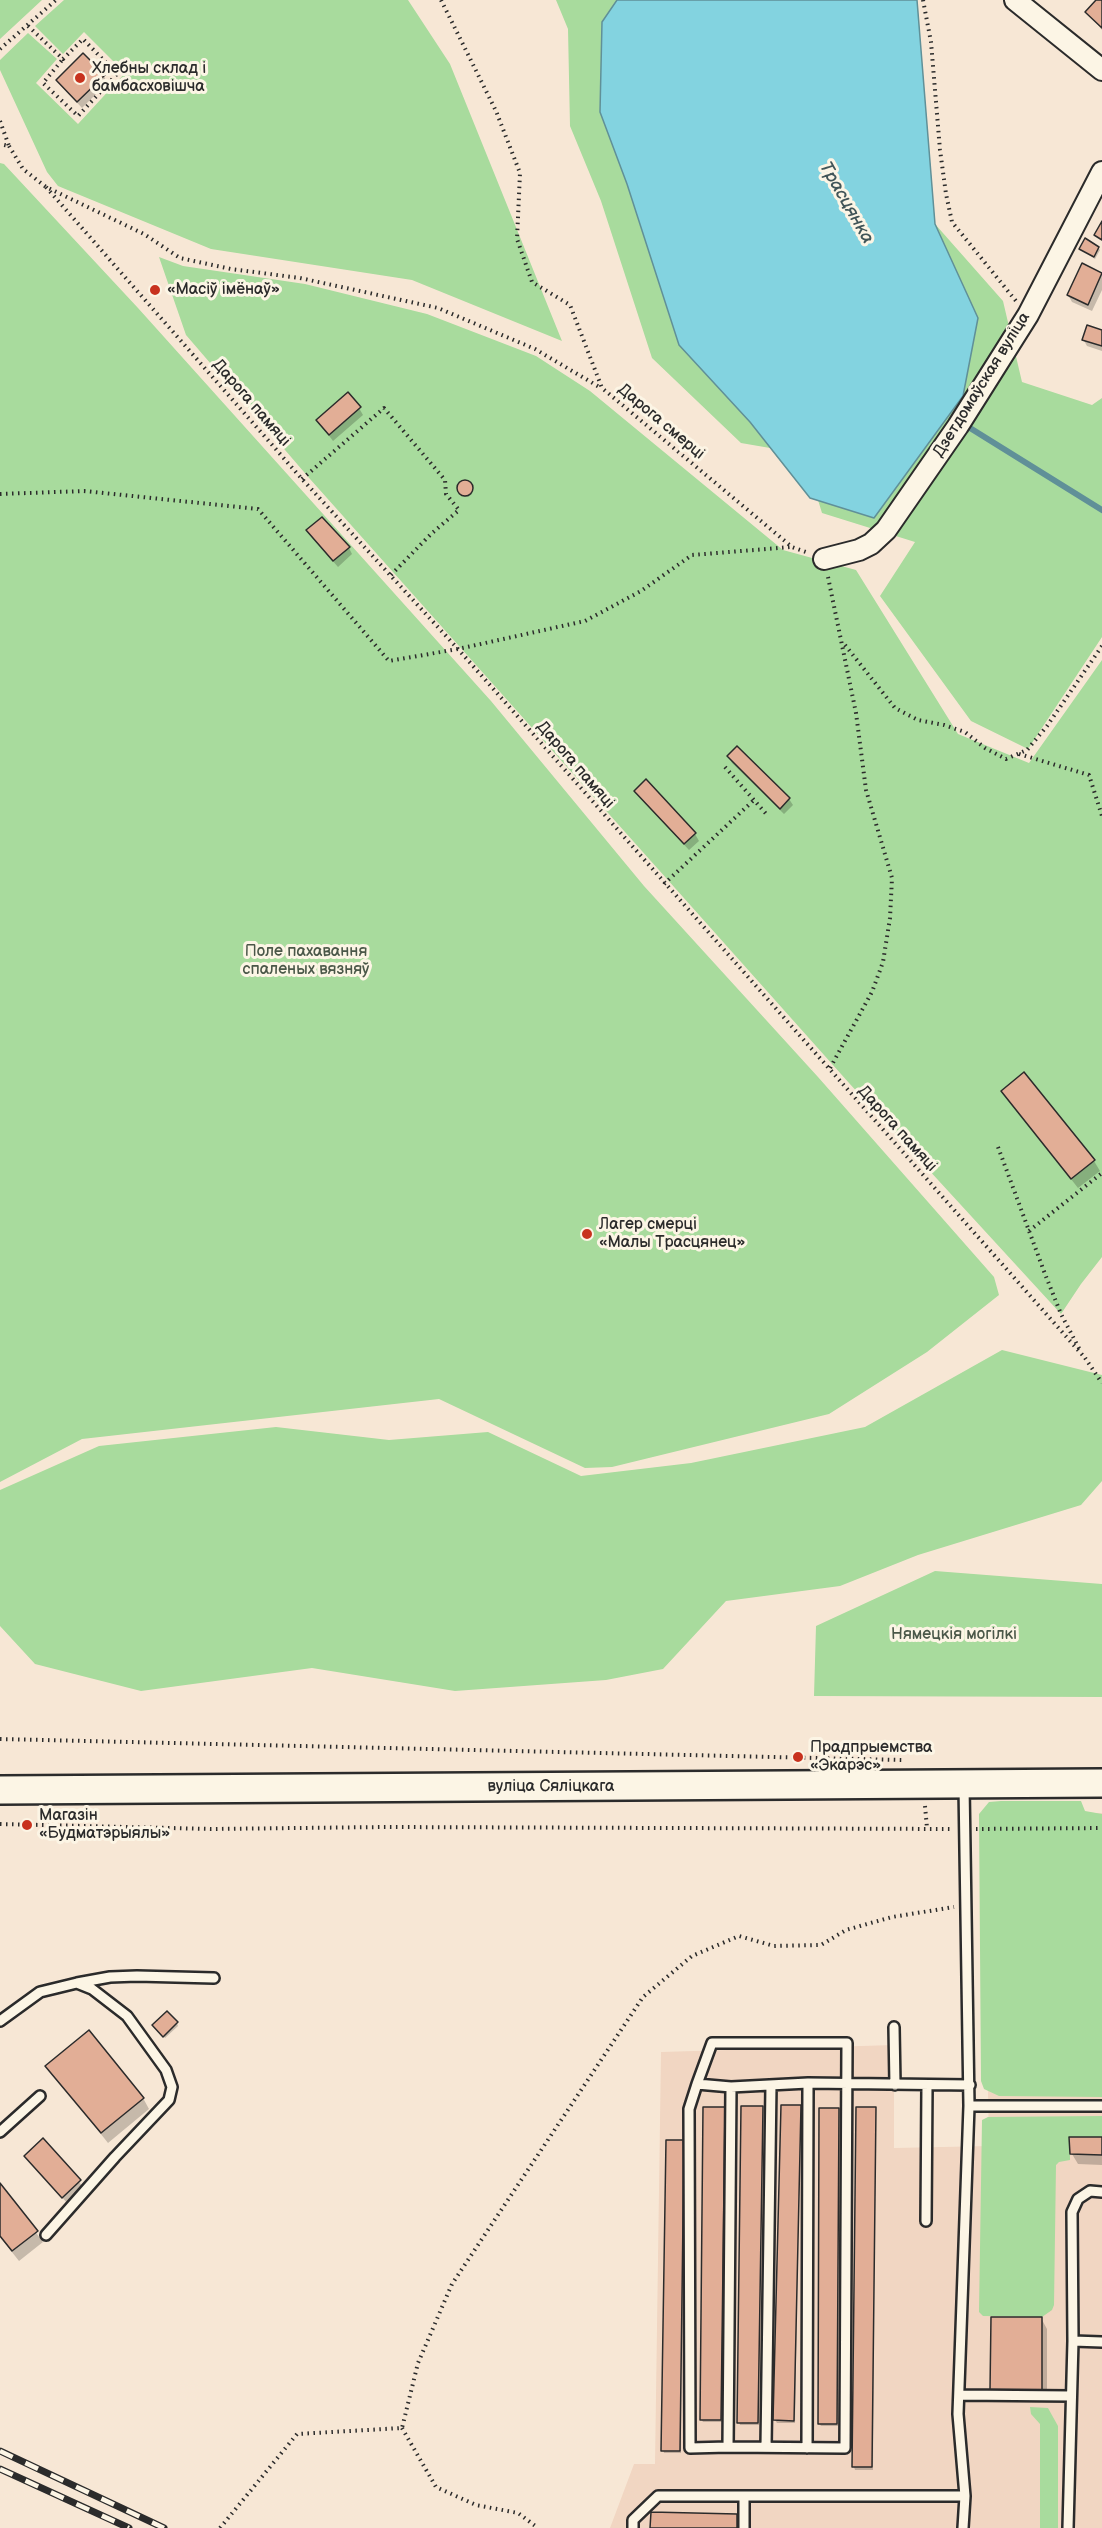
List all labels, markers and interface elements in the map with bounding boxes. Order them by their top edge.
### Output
place label: Хлебны склад і бамбасховішча [92,59,206,97]
marker: Хлебны склад і бамбасховішча [73,71,87,85]
water label: Трасцянка [814,158,878,248]
place label: «Масіў імёнаў» [167,280,280,300]
marker: «Масіў імёнаў» [148,283,162,297]
street label: Дзетдомаўская вуліца [930,309,1034,461]
street label: Дарога памяці [208,355,294,451]
street label: Дарога смерці [614,380,708,464]
street label: Дарога памяці [532,717,618,813]
park label: Поле пахавання спаленых вязняў [243,942,369,980]
street label: Дарога памяці [853,1082,941,1176]
place label: Лагер смерці «Малы Трасцянец» [599,1215,745,1253]
marker: Лагер смерці «Малы Трасцянец» [580,1227,594,1241]
park label: Нямецкія могілкі [891,1625,1017,1645]
place label: Прадпрыемства «Экарэс» [810,1738,933,1776]
marker: Прадпрыемства «Экарэс» [791,1750,805,1764]
street label: вуліца Сяліцкага [487,1777,615,1797]
place label: Магазін «Будматэрыялы» [39,1806,170,1844]
marker: Магазін «Будматэрыялы» [20,1818,34,1832]

